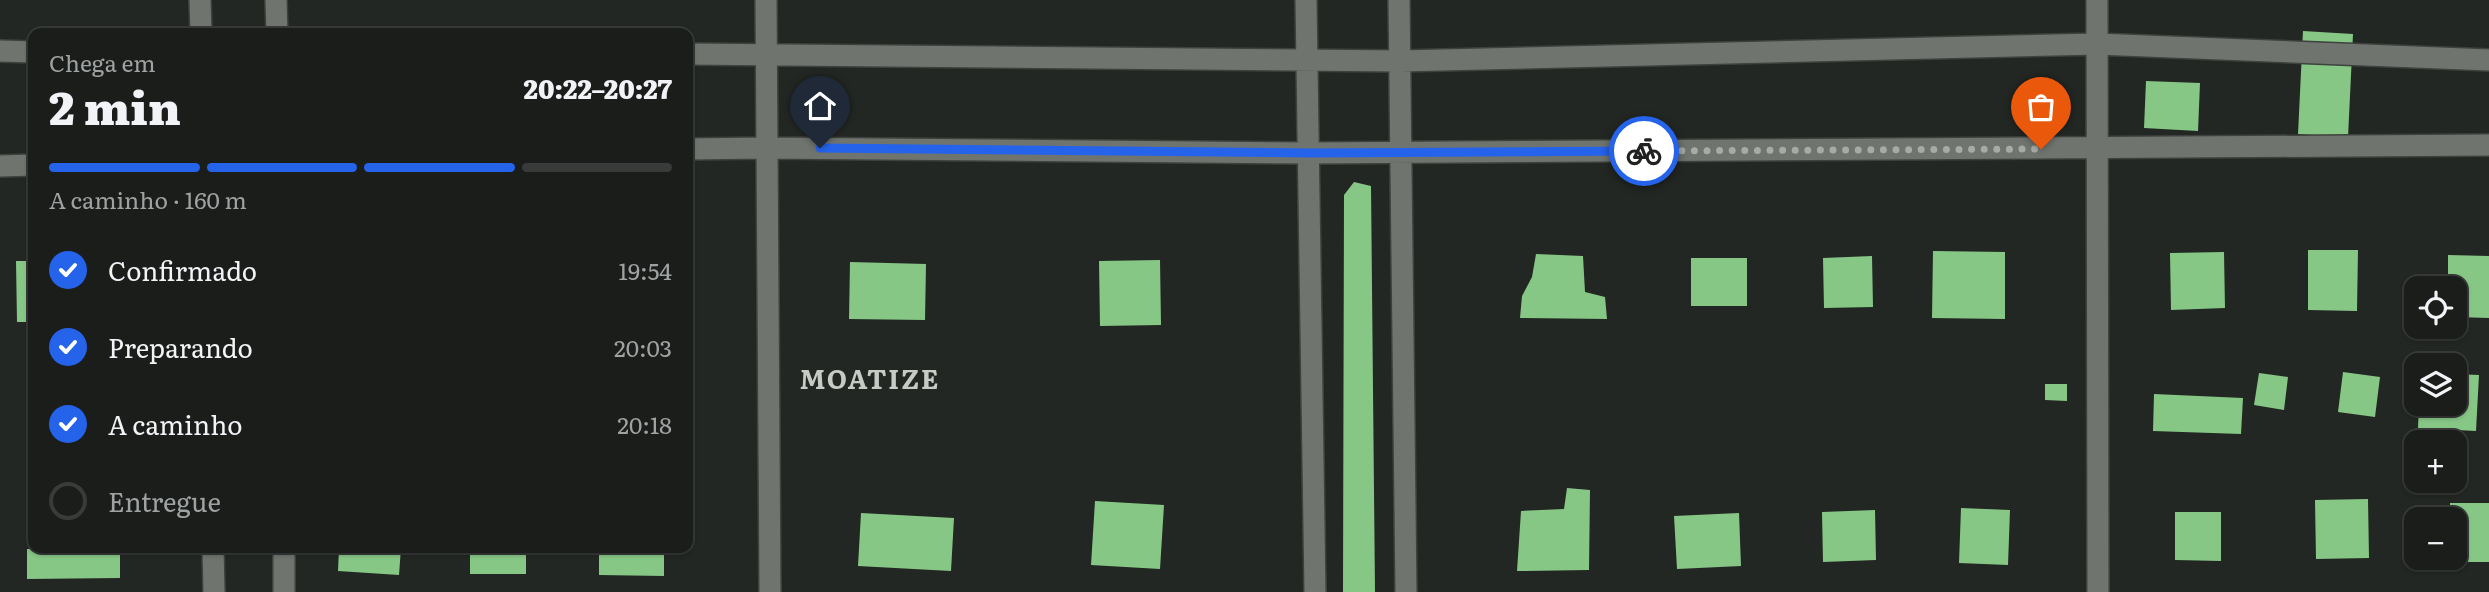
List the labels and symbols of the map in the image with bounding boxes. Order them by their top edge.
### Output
pin [790,76,850,148]
pin [2011,77,2071,149]
courier [1609,116,1679,186]
district label: MOATIZE [800,358,940,397]

